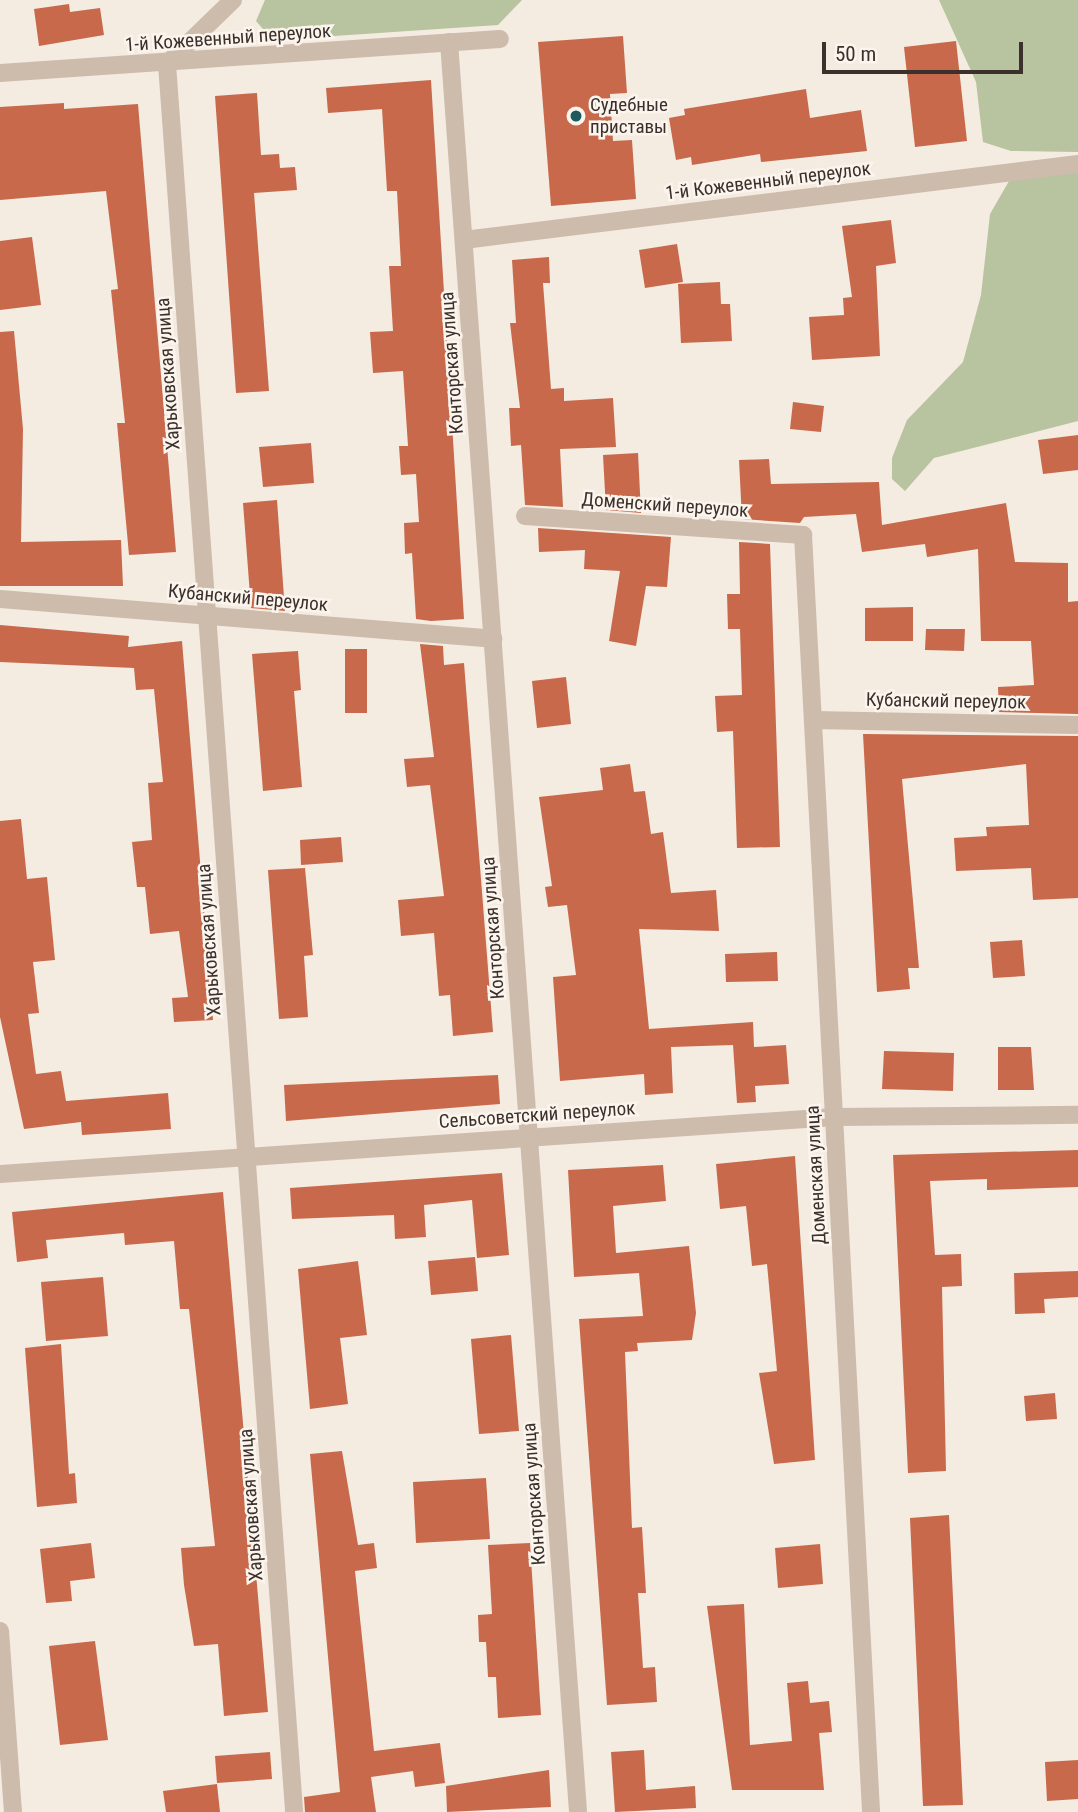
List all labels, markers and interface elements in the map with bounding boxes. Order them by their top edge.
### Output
street label: 1-й Кожевенный переулок [124,19,332,57]
scale bar [826,28,1027,72]
text: 50 m [835,42,876,66]
place label: Судебные приставы [590,94,668,138]
marker: Судебные приставы [568,108,584,124]
street label: 1-й Кожевенный переулок [664,157,872,205]
street label: Конторская улица [436,291,468,435]
street label: Харьковская улица [151,297,185,451]
street label: Доменский переулок [581,488,749,522]
street label: Кубанский переулок [167,580,329,616]
street label: Кубанский переулок [866,688,1026,714]
street label: Конторская улица [477,856,509,1000]
street label: Харьковская улица [192,863,226,1017]
street label: Сельсоветский переулок [438,1097,636,1133]
street label: Доменская улица [801,1105,831,1245]
street label: Конторская улица [518,1422,550,1566]
street label: Харьковская улица [234,1428,268,1582]

